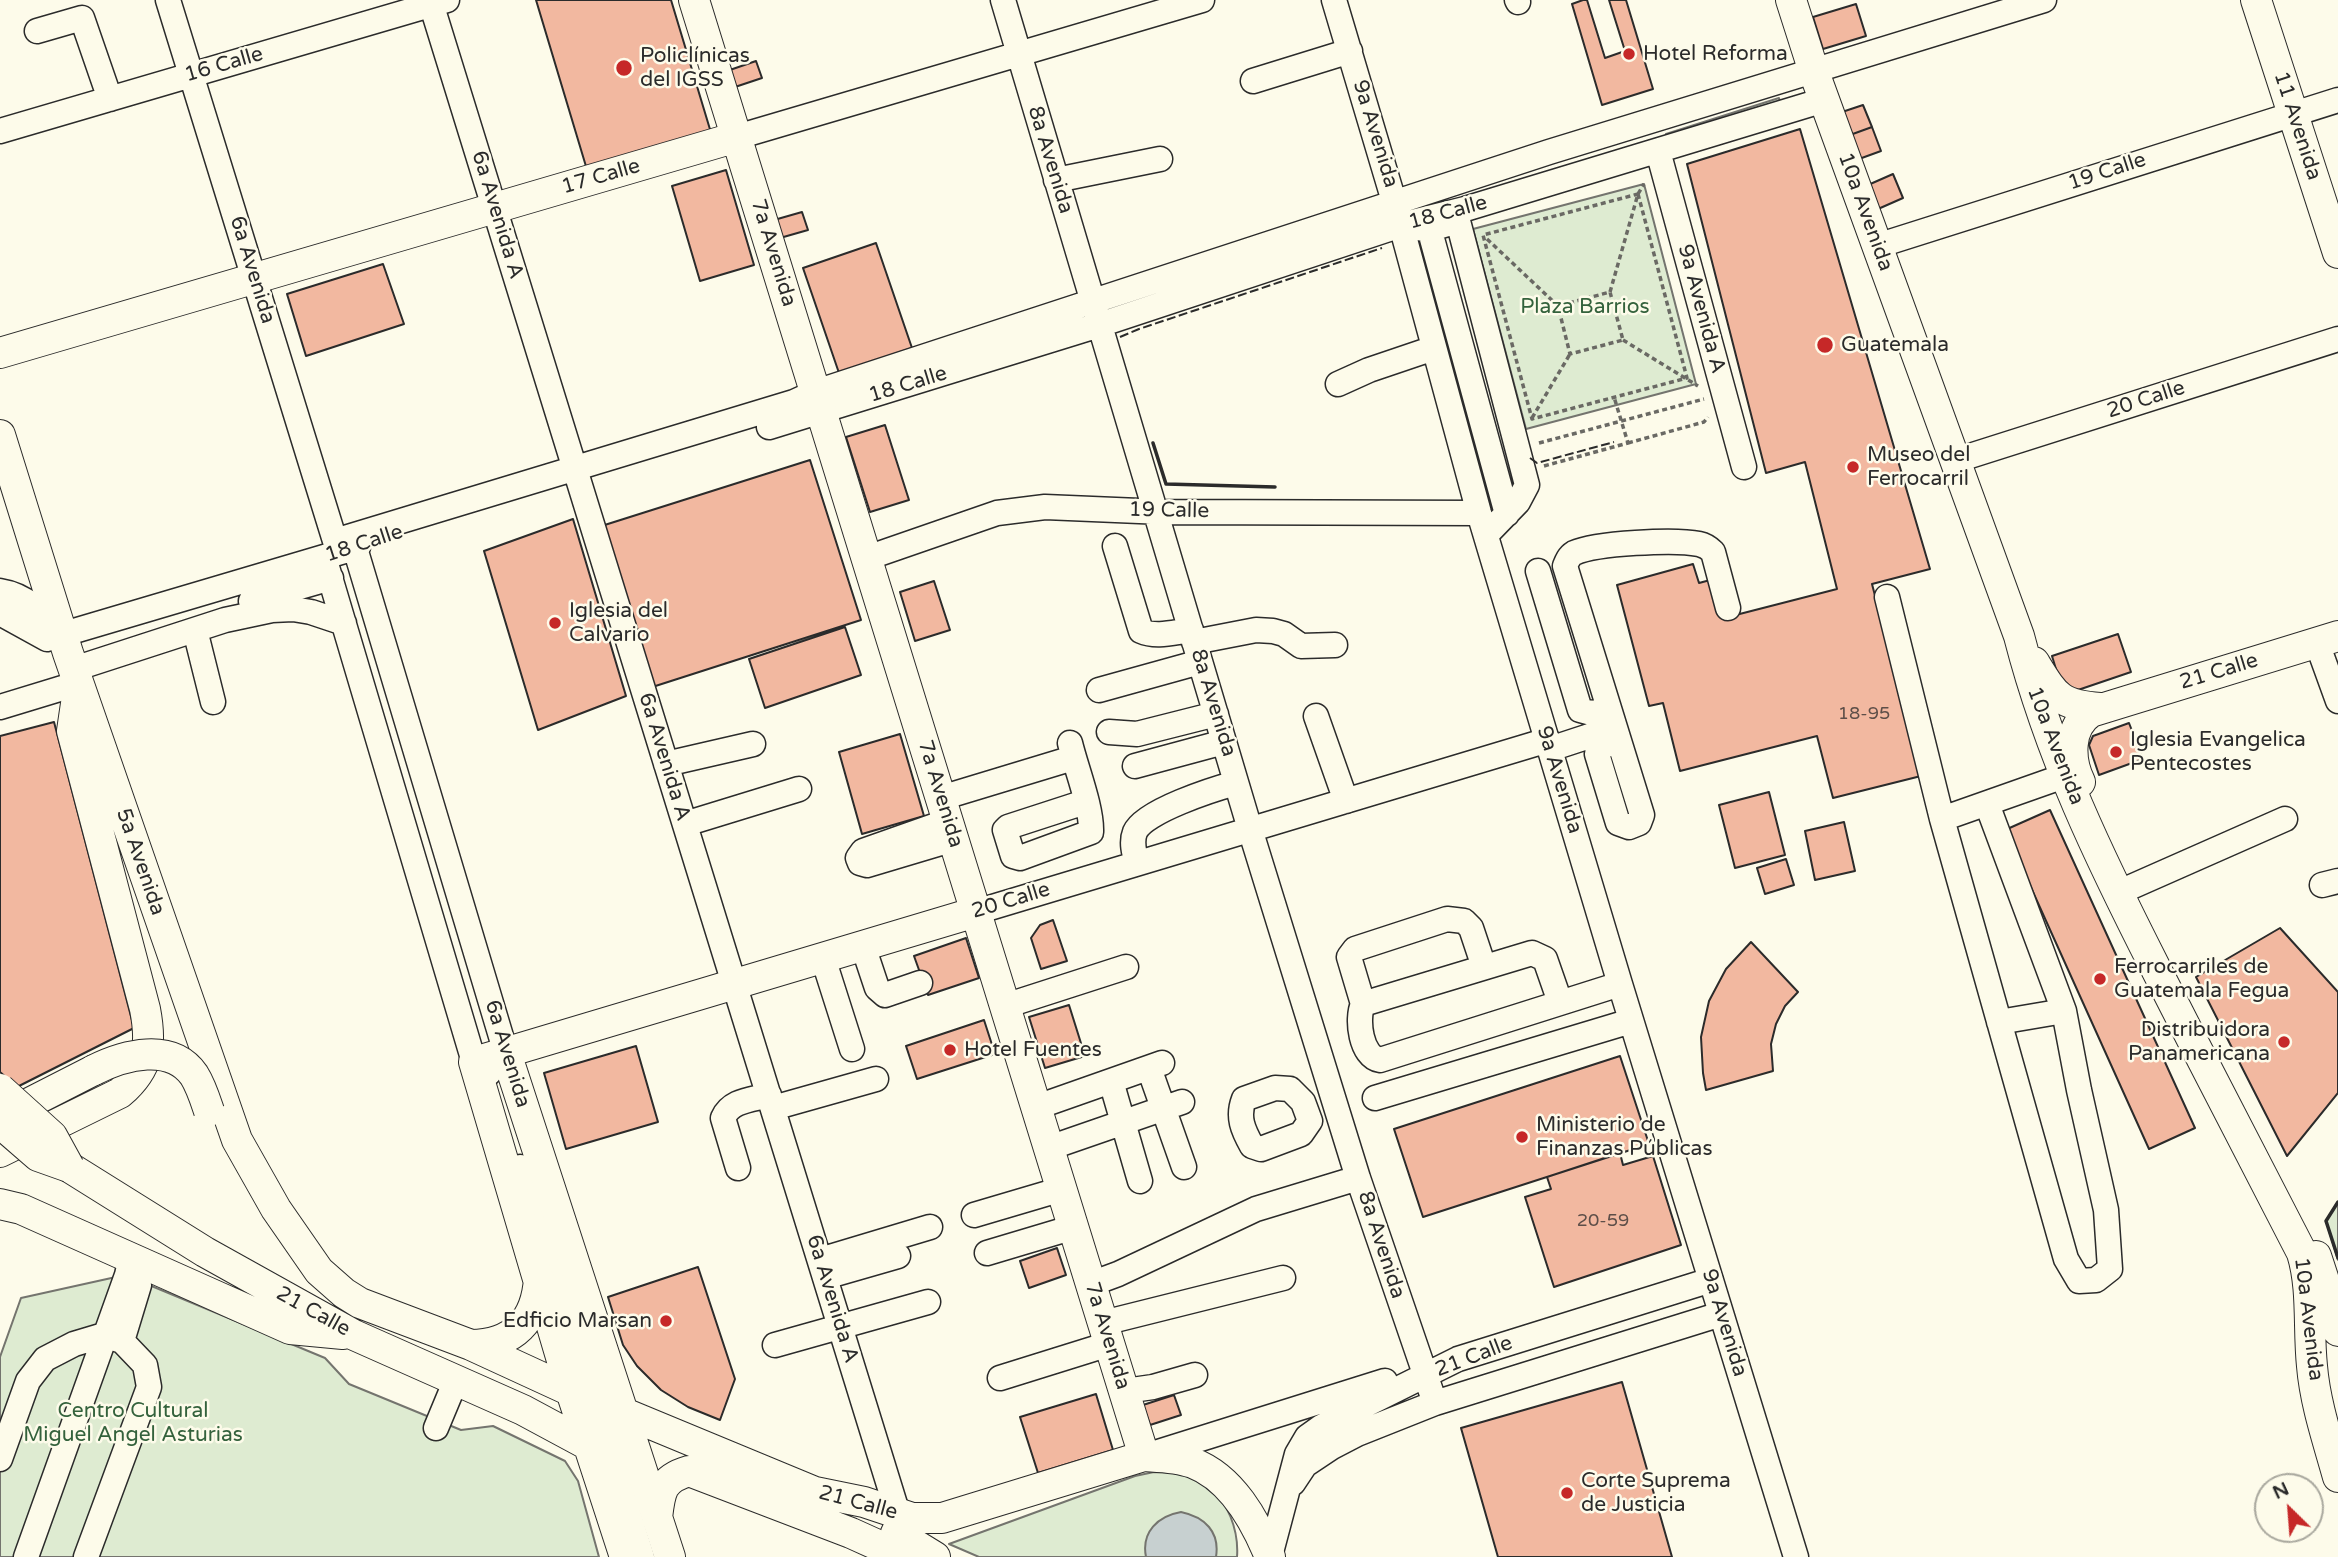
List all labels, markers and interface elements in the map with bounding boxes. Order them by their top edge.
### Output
place label: Hotel Reforma [1643,41,1788,67]
street label: 16 Calle [182,42,266,88]
place label: Policlínicas del IGSS [640,43,750,93]
marker: Hotel Reforma [1621,46,1637,62]
marker: Policlínicas del IGSS [614,58,634,78]
street label: 11 Avenida [2268,69,2326,183]
street label: 9a Avenida [1347,77,1403,191]
street label: 8a Avenida [1022,103,1078,217]
street label: 6a Avenida A [466,148,528,282]
street label: 19 Calle [2065,148,2149,196]
street label: 10a Avenida [1832,149,1898,275]
street label: 17 Calle [559,154,643,200]
street label: 18 Calle [1406,190,1490,236]
street label: 7a Avenida [745,196,801,310]
street label: 6a Avenida [224,213,280,327]
street label: 9a Avenida A [1672,242,1730,376]
park label: Plaza Barrios [1520,294,1650,320]
place label: Guatemala [1841,332,1949,358]
marker: Guatemala [1815,335,1835,355]
street label: 18 Calle [866,361,950,409]
street label: 20 Calle [2104,376,2188,424]
place label: Museo del Ferrocarril [1867,442,1970,492]
marker: Museo del Ferrocarril [1845,459,1861,475]
street label: 19 Calle [1128,498,1210,524]
street label: 18 Calle [322,520,406,568]
place label: Iglesia del Calvario [569,598,668,648]
marker: Iglesia del Calvario [547,615,563,631]
street label: 8a Avenida [1185,646,1241,760]
street label: 21 Calle [2177,648,2261,696]
street label: 10a Avenida [2021,683,2089,809]
street label: 6a Avenida A [633,690,695,824]
house number: 18-95 [1838,703,1890,725]
street label: 9a Avenida [1531,723,1587,837]
place label: Iglesia Evangelica Pentecostes [2130,727,2306,777]
street label: 7a Avenida [912,737,968,851]
marker: Iglesia Evangelica Pentecostes [2108,744,2124,760]
street label: 5a Avenida [110,805,170,919]
street label: 20 Calle [969,877,1053,925]
place label: Ferrocarriles de Guatemala Fegua [2114,954,2289,1004]
marker: Ferrocarriles de Guatemala Fegua [2092,971,2108,987]
street label: 6a Avenida [479,997,535,1111]
place label: Distribuidora Panamericana [2128,1017,2270,1067]
marker: Distribuidora Panamericana [2276,1034,2292,1050]
place label: Hotel Fuentes [964,1037,1102,1063]
marker: Hotel Fuentes [942,1042,958,1058]
place label: Ministerio de Finanzas Públicas [1536,1112,1712,1162]
marker: Ministerio de Finanzas Públicas [1514,1129,1530,1145]
street label: 8a Avenida [1352,1188,1410,1302]
house number: 20-59 [1577,1210,1629,1232]
street label: 6a Avenida A [801,1232,863,1366]
street label: 10a Avenida [2288,1256,2328,1382]
street label: 9a Avenida [1696,1266,1752,1380]
street label: 7a Avenida [1079,1279,1135,1393]
street label: 21 Calle [272,1281,354,1343]
place label: Edficio Marsan [503,1308,652,1334]
marker: Edficio Marsan [658,1313,674,1329]
street label: 21 Calle [1432,1331,1516,1383]
park label: Centro Cultural Miguel Angel Asturias [23,1398,243,1448]
place label: Corte Suprema de Justicia [1581,1468,1731,1518]
north arrow [2254,1473,2324,1543]
text: N [2269,1478,2293,1504]
street label: 21 Calle [816,1480,900,1526]
marker: Corte Suprema de Justicia [1559,1485,1575,1501]

